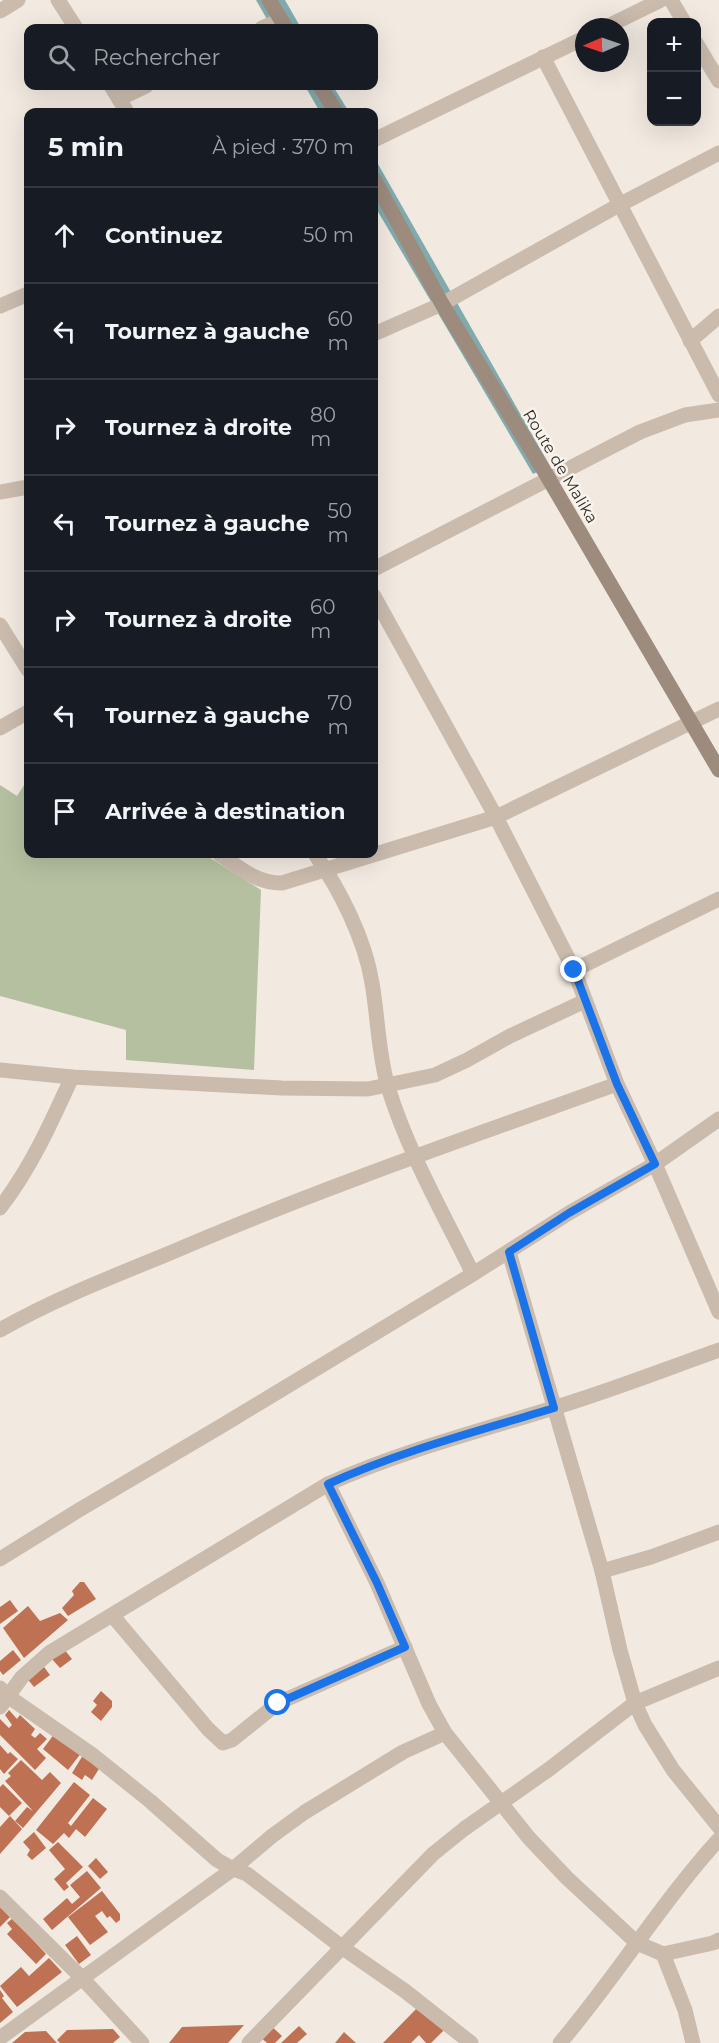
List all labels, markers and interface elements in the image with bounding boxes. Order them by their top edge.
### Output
north arrow [575,18,629,72]
map controls [647,18,701,126]
button: + [647,18,701,72]
search box [24,24,378,90]
icon: search [45,41,78,74]
text: Rechercher [93,44,220,71]
button: − [647,72,701,126]
text: 5 min [48,131,124,163]
text: À pied · 370 m [212,135,354,159]
icon: ahead [48,219,81,252]
text: Continuez [105,222,222,249]
text: 50 m [303,223,354,247]
text: 60 m [328,307,353,355]
icon: left [48,315,81,348]
text: Tournez à gauche [105,318,310,345]
text: 80 m [310,403,336,451]
street label: Route de Malika [519,406,602,527]
icon: right [48,411,81,444]
text: Tournez à droite [105,414,292,441]
text: 50 m [328,499,352,547]
icon: left [48,507,81,540]
text: Tournez à gauche [105,510,310,537]
text: 60 m [310,595,335,643]
icon: right [48,603,81,636]
text: Tournez à droite [105,606,292,633]
text: 70 m [328,691,352,739]
icon: left [48,699,81,732]
text: Tournez à gauche [105,702,310,729]
icon: arrive [48,795,81,828]
text: Arrivée à destination [105,798,345,825]
route end [560,956,586,982]
route start [264,1689,290,1715]

